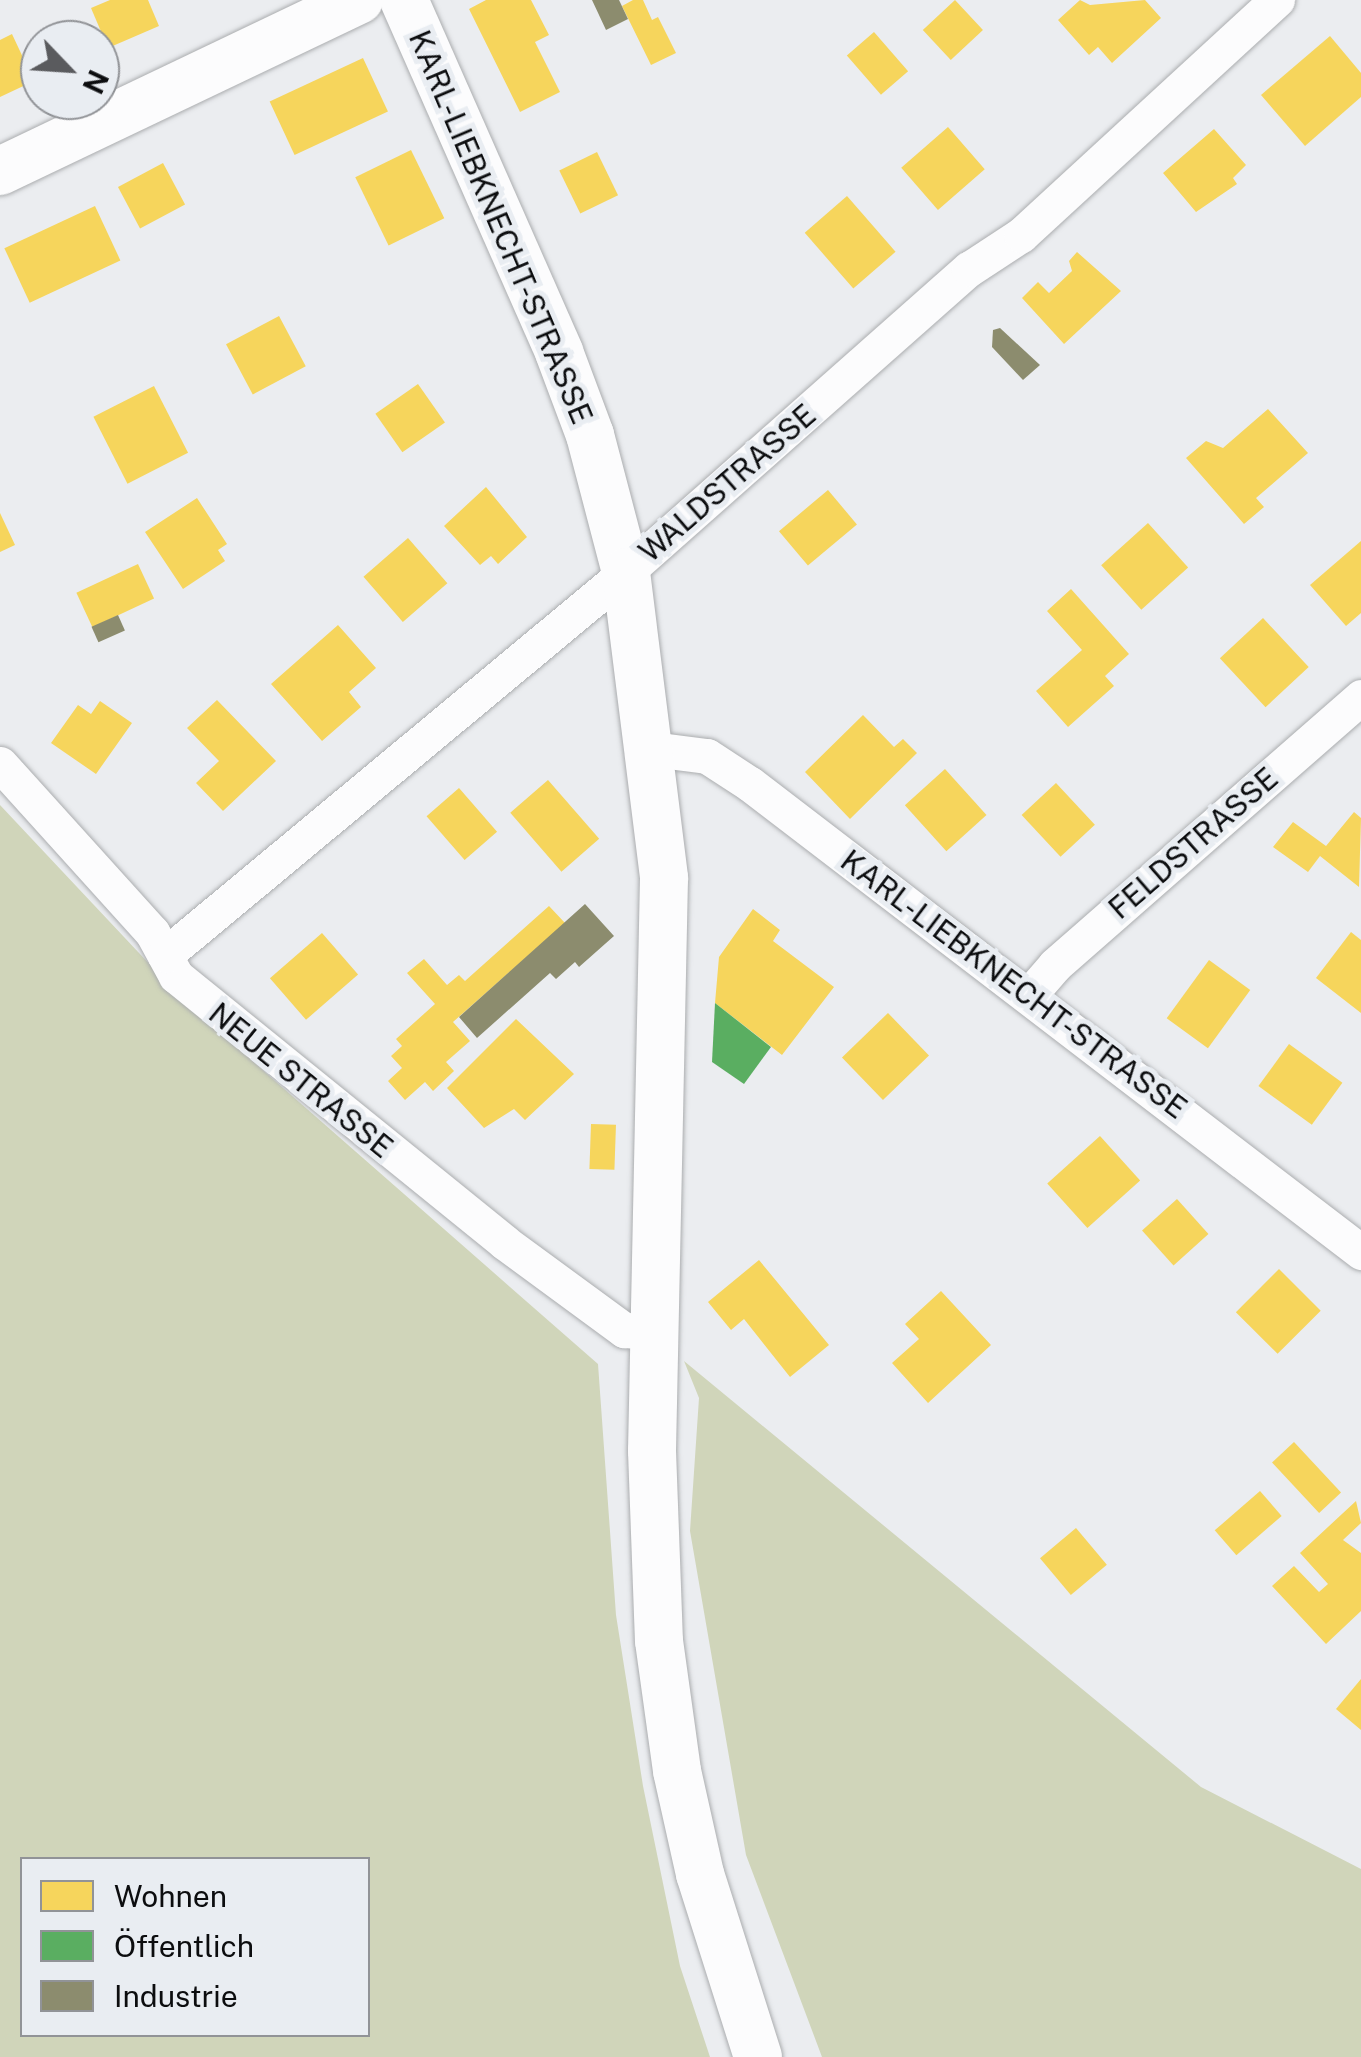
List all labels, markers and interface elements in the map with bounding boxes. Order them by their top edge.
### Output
north arrow [20,20,120,120]
street label: KARL-LIEBKNECHT-STRASSE [402,25,600,429]
text: N [76,65,115,99]
street label: WALDSTRASSE [631,397,823,569]
street label: FELDSTRASSE [1101,760,1285,926]
street label: KARL-LIEBKNECHT-STRASSE [834,842,1194,1126]
street label: NEUE STRASSE [202,995,400,1165]
legend [20,1857,370,2037]
text: Wohnen [114,1878,227,1914]
text: Öffentlich [114,1928,254,1964]
text: Industrie [114,1978,238,2014]

